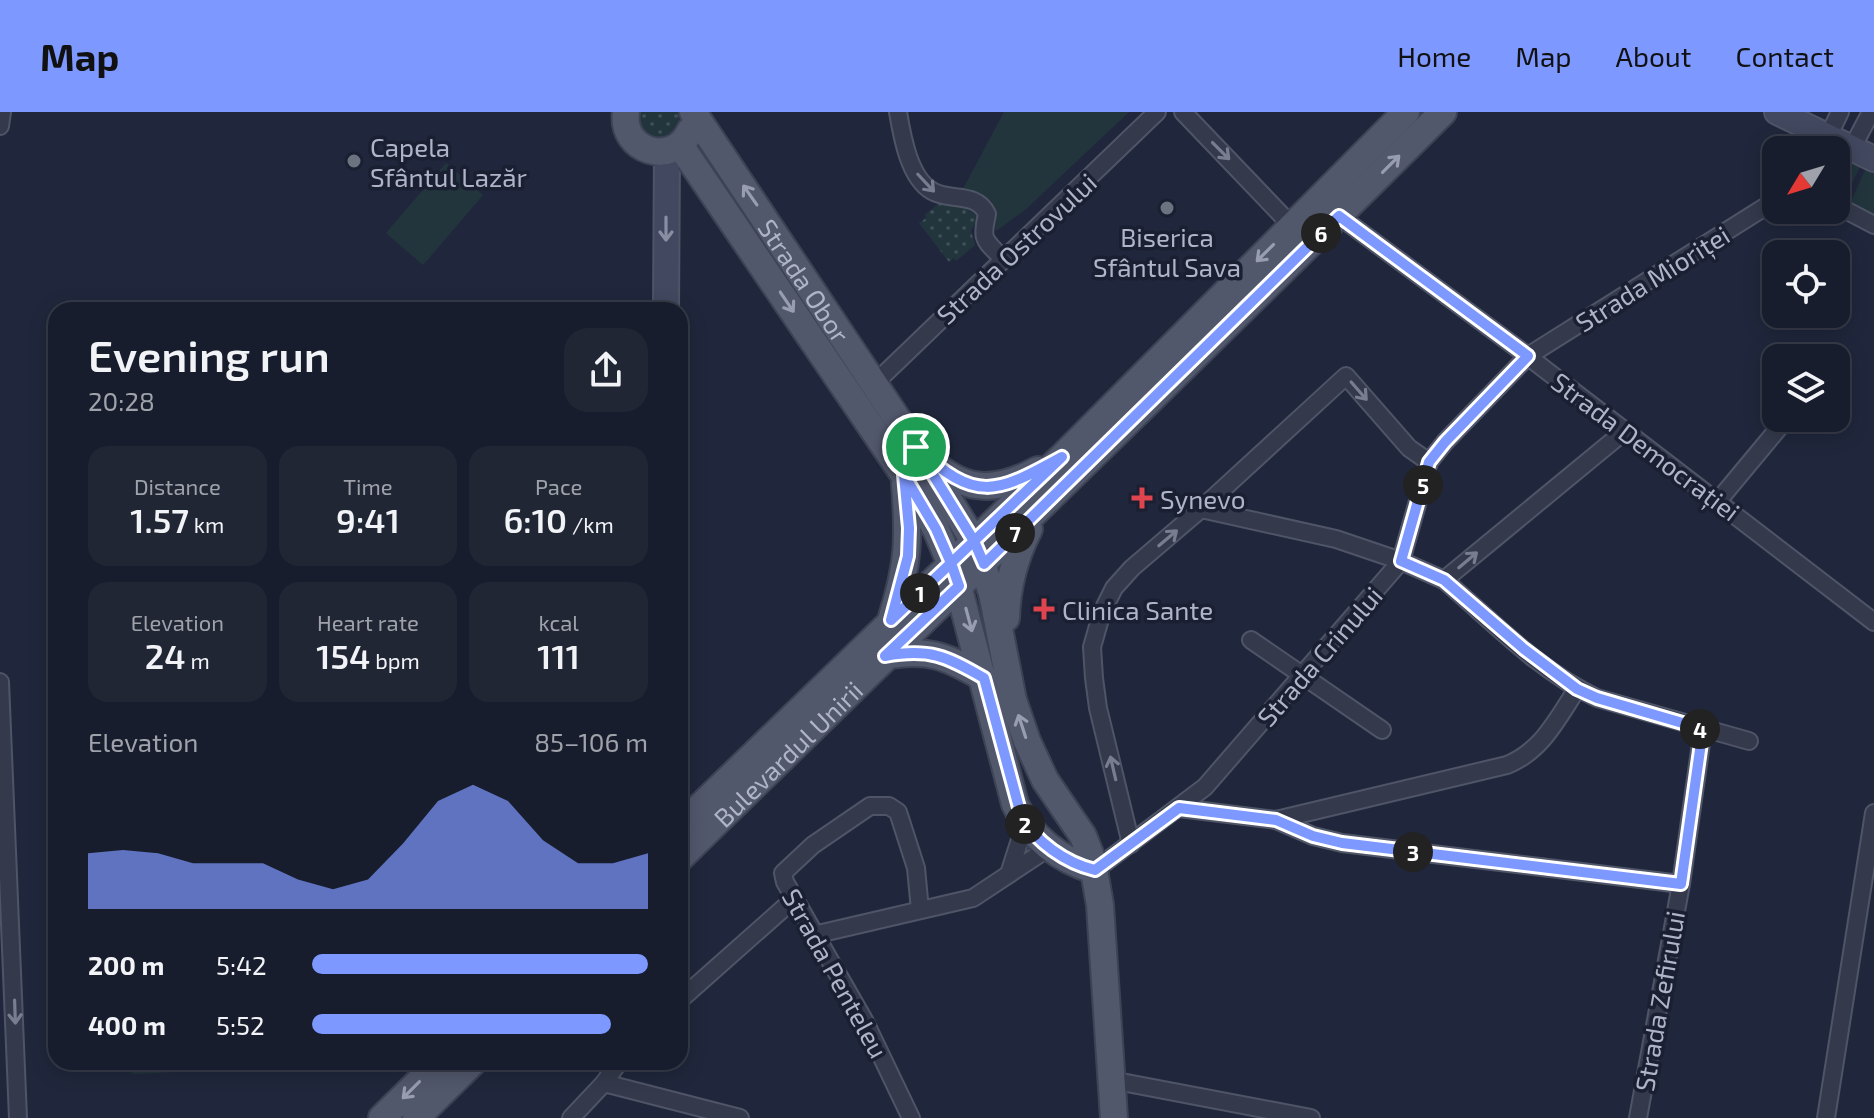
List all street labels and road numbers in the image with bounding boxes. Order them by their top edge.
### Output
street label: Strada Ostrovului [930,166,1102,330]
street label: Strada Obor [753,213,857,348]
street label: Strada Mioriței [1569,218,1736,339]
street label: Strada Democrației [1545,365,1746,528]
street label: Strada Crinului [1250,580,1388,732]
street label: Bulevardul Unirii [706,674,868,833]
street label: Strada Penteleu [777,883,895,1063]
street label: Strada Zefirului [1628,908,1690,1094]

